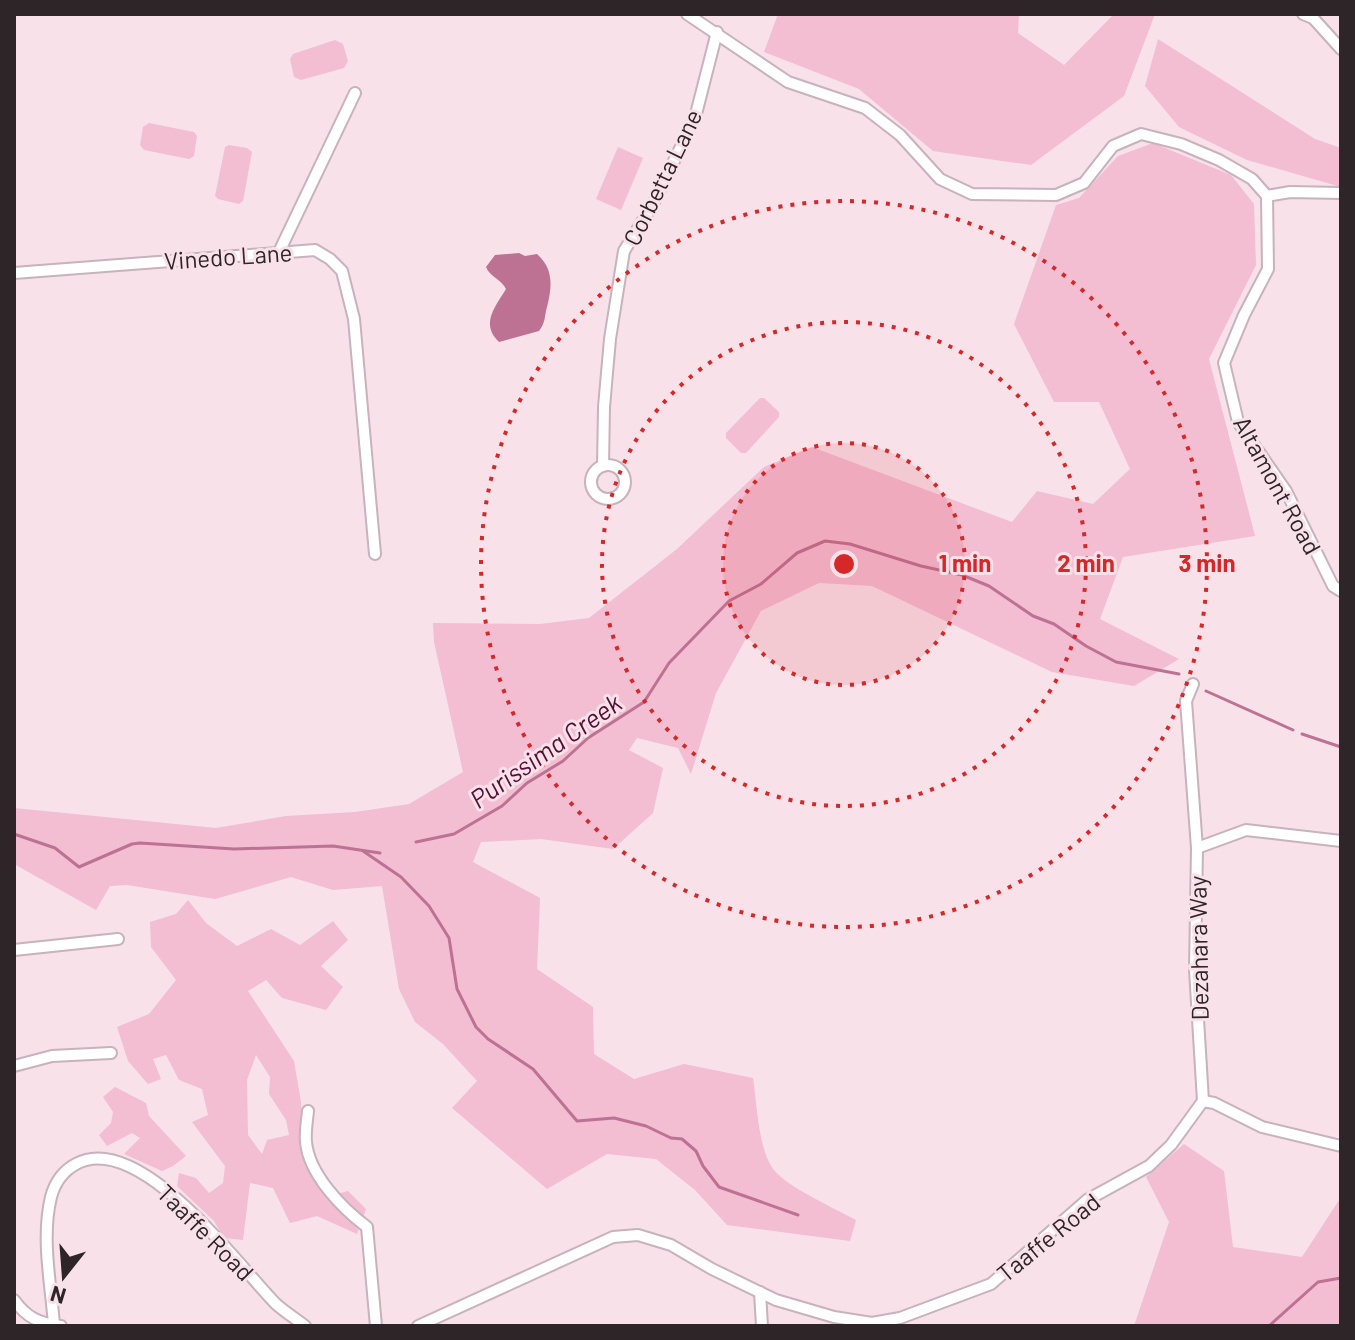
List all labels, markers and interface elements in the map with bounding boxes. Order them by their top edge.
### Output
street label: Corbetta Lane [617,104,707,250]
street label: Vinedo Lane [163,237,293,275]
street label: Altamont Road [1228,411,1328,559]
text: 1 min [939,548,991,577]
text: 2 min [1057,548,1115,577]
text: 3 min [1178,548,1236,577]
centre of rings [830,550,858,578]
water label: Purissima Creek [463,686,627,814]
street label: Dezahara Way [1182,875,1214,1021]
street label: Taaffe Road [152,1178,260,1286]
street label: Taaffe Road [991,1187,1105,1287]
north arrow [24,1236,104,1316]
text: N [47,1282,69,1311]

